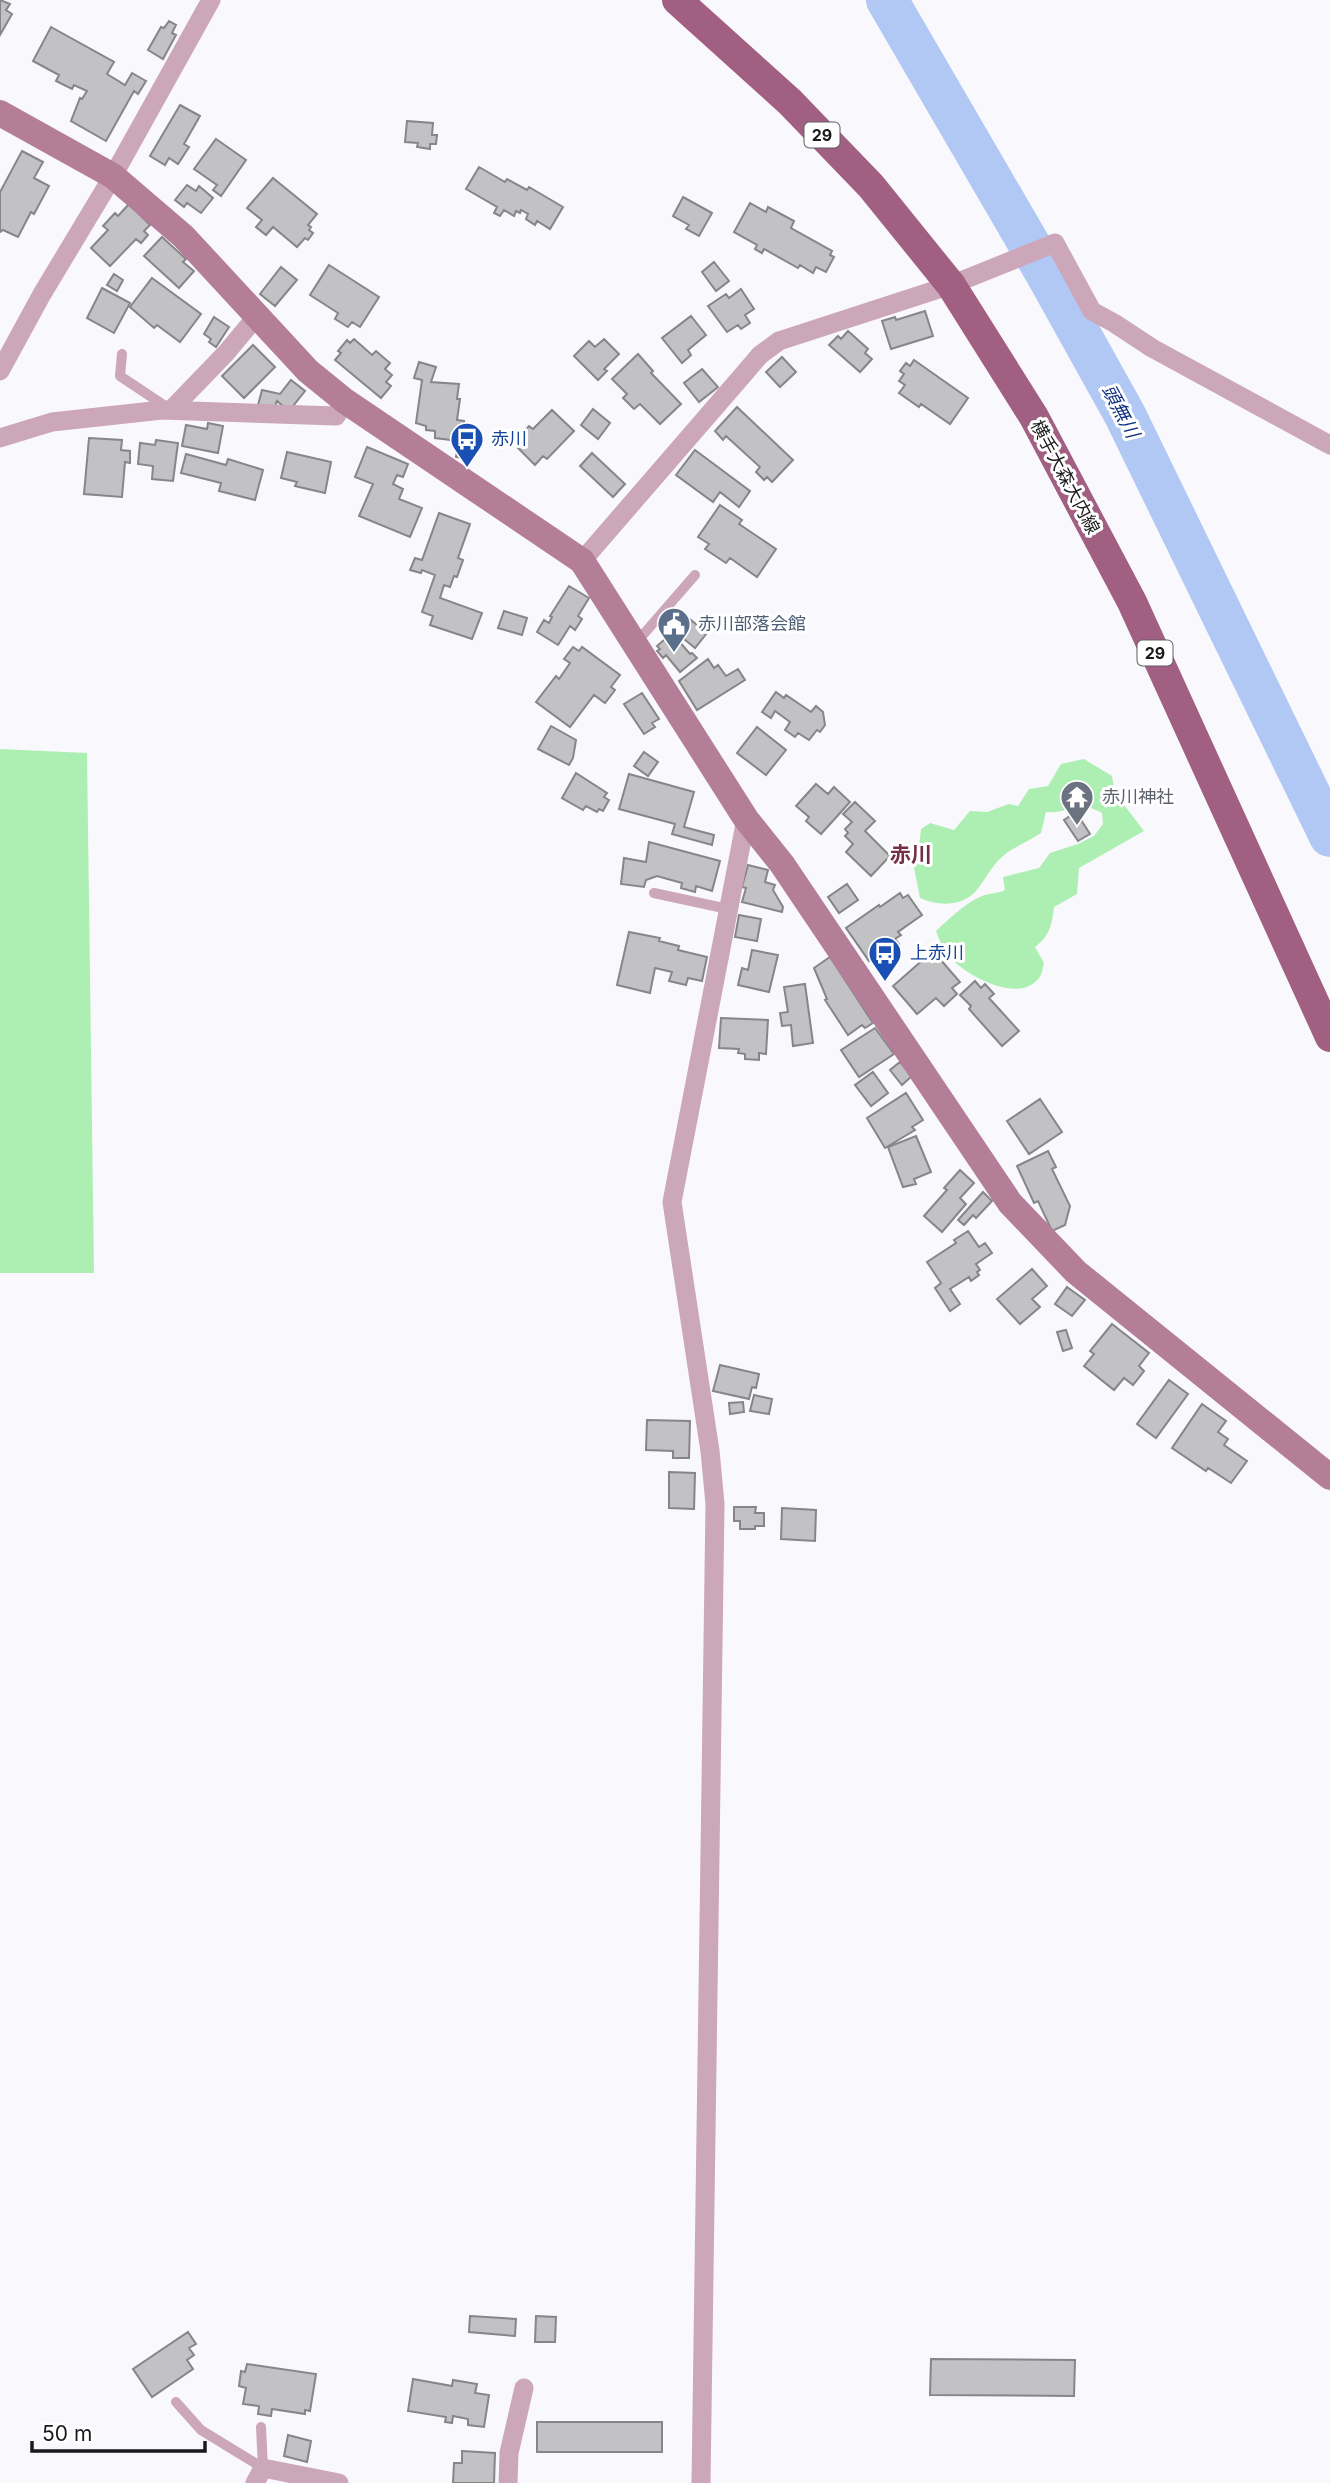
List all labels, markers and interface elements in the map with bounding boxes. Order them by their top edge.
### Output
road number: 29 [804,122,840,148]
water label: 頭無川 [1097,381,1145,444]
street label: 横手大森大内線 [1027,416,1104,537]
bus stop icon: 赤川 [448,420,486,469]
place label: 赤川 [491,428,527,449]
public building icon: 赤川部落会館 [655,605,693,654]
place label: 赤川部落会館 [698,613,806,634]
road number: 29 [1138,640,1172,666]
temple icon: 赤川神社 [1058,778,1096,827]
place label: 赤川神社 [1102,786,1174,807]
district label: 赤川 [890,842,932,867]
bus stop icon: 上赤川 [866,934,904,983]
place label: 上赤川 [910,942,964,963]
scale bar [32,2410,205,2454]
text: 50 m [42,2421,92,2446]

